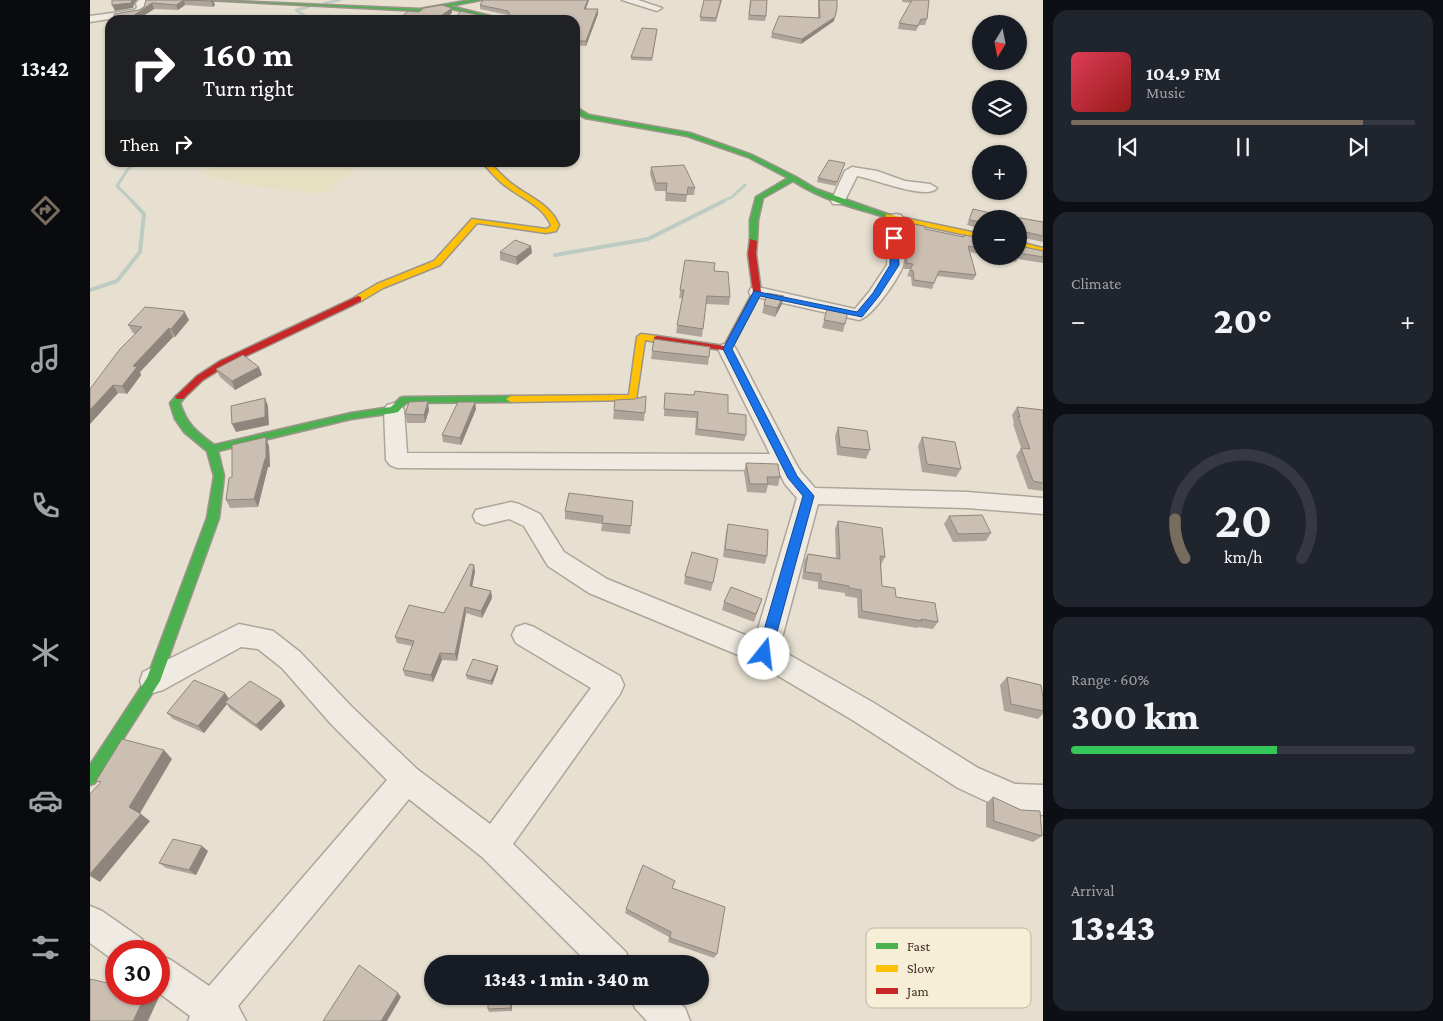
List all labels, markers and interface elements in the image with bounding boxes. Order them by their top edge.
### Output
north arrow [972,15,1028,70]
map controls [972,15,1027,265]
icon: right [120,35,185,100]
text: 160 m [203,35,293,74]
text: 13:42 [21,56,69,81]
text: 104.9 FM [1146,63,1221,84]
text: Turn right [203,76,294,101]
button: layers [972,80,1027,135]
text: Music [1146,84,1185,101]
icon: right [169,130,197,158]
icon: previous [1114,133,1142,161]
icon: pause [1229,133,1257,161]
icon: next [1344,133,1372,161]
text: Then [120,134,159,155]
button: + [972,145,1027,200]
icon: directions [28,193,63,228]
button: − [972,210,1027,265]
pin [873,217,915,259]
icon: arrive [880,224,908,252]
text: Climate [1071,275,1121,292]
text: 20° [1214,299,1272,341]
text: − [1071,305,1086,336]
text: + [1400,305,1415,336]
icon: music [28,341,63,376]
icon: phone [28,488,63,523]
text: 20 [1214,490,1272,548]
text: km/h [1224,547,1263,567]
position arrow [737,627,789,679]
icon: climate [28,635,63,670]
text: Range · 60% [1071,671,1149,688]
text: 300 km [1071,695,1199,737]
icon: car [28,783,63,818]
text: Arrival [1071,882,1115,899]
text: 13:43 [1071,906,1155,948]
legend [866,928,1031,1008]
icon: filters [28,930,63,965]
text: Fast [907,938,931,954]
speed limit sign: 30 [105,940,170,1005]
text: Slow [907,960,935,976]
text: 13:43 · 1 min · 340 m [484,969,649,990]
text: Jam [905,983,929,999]

